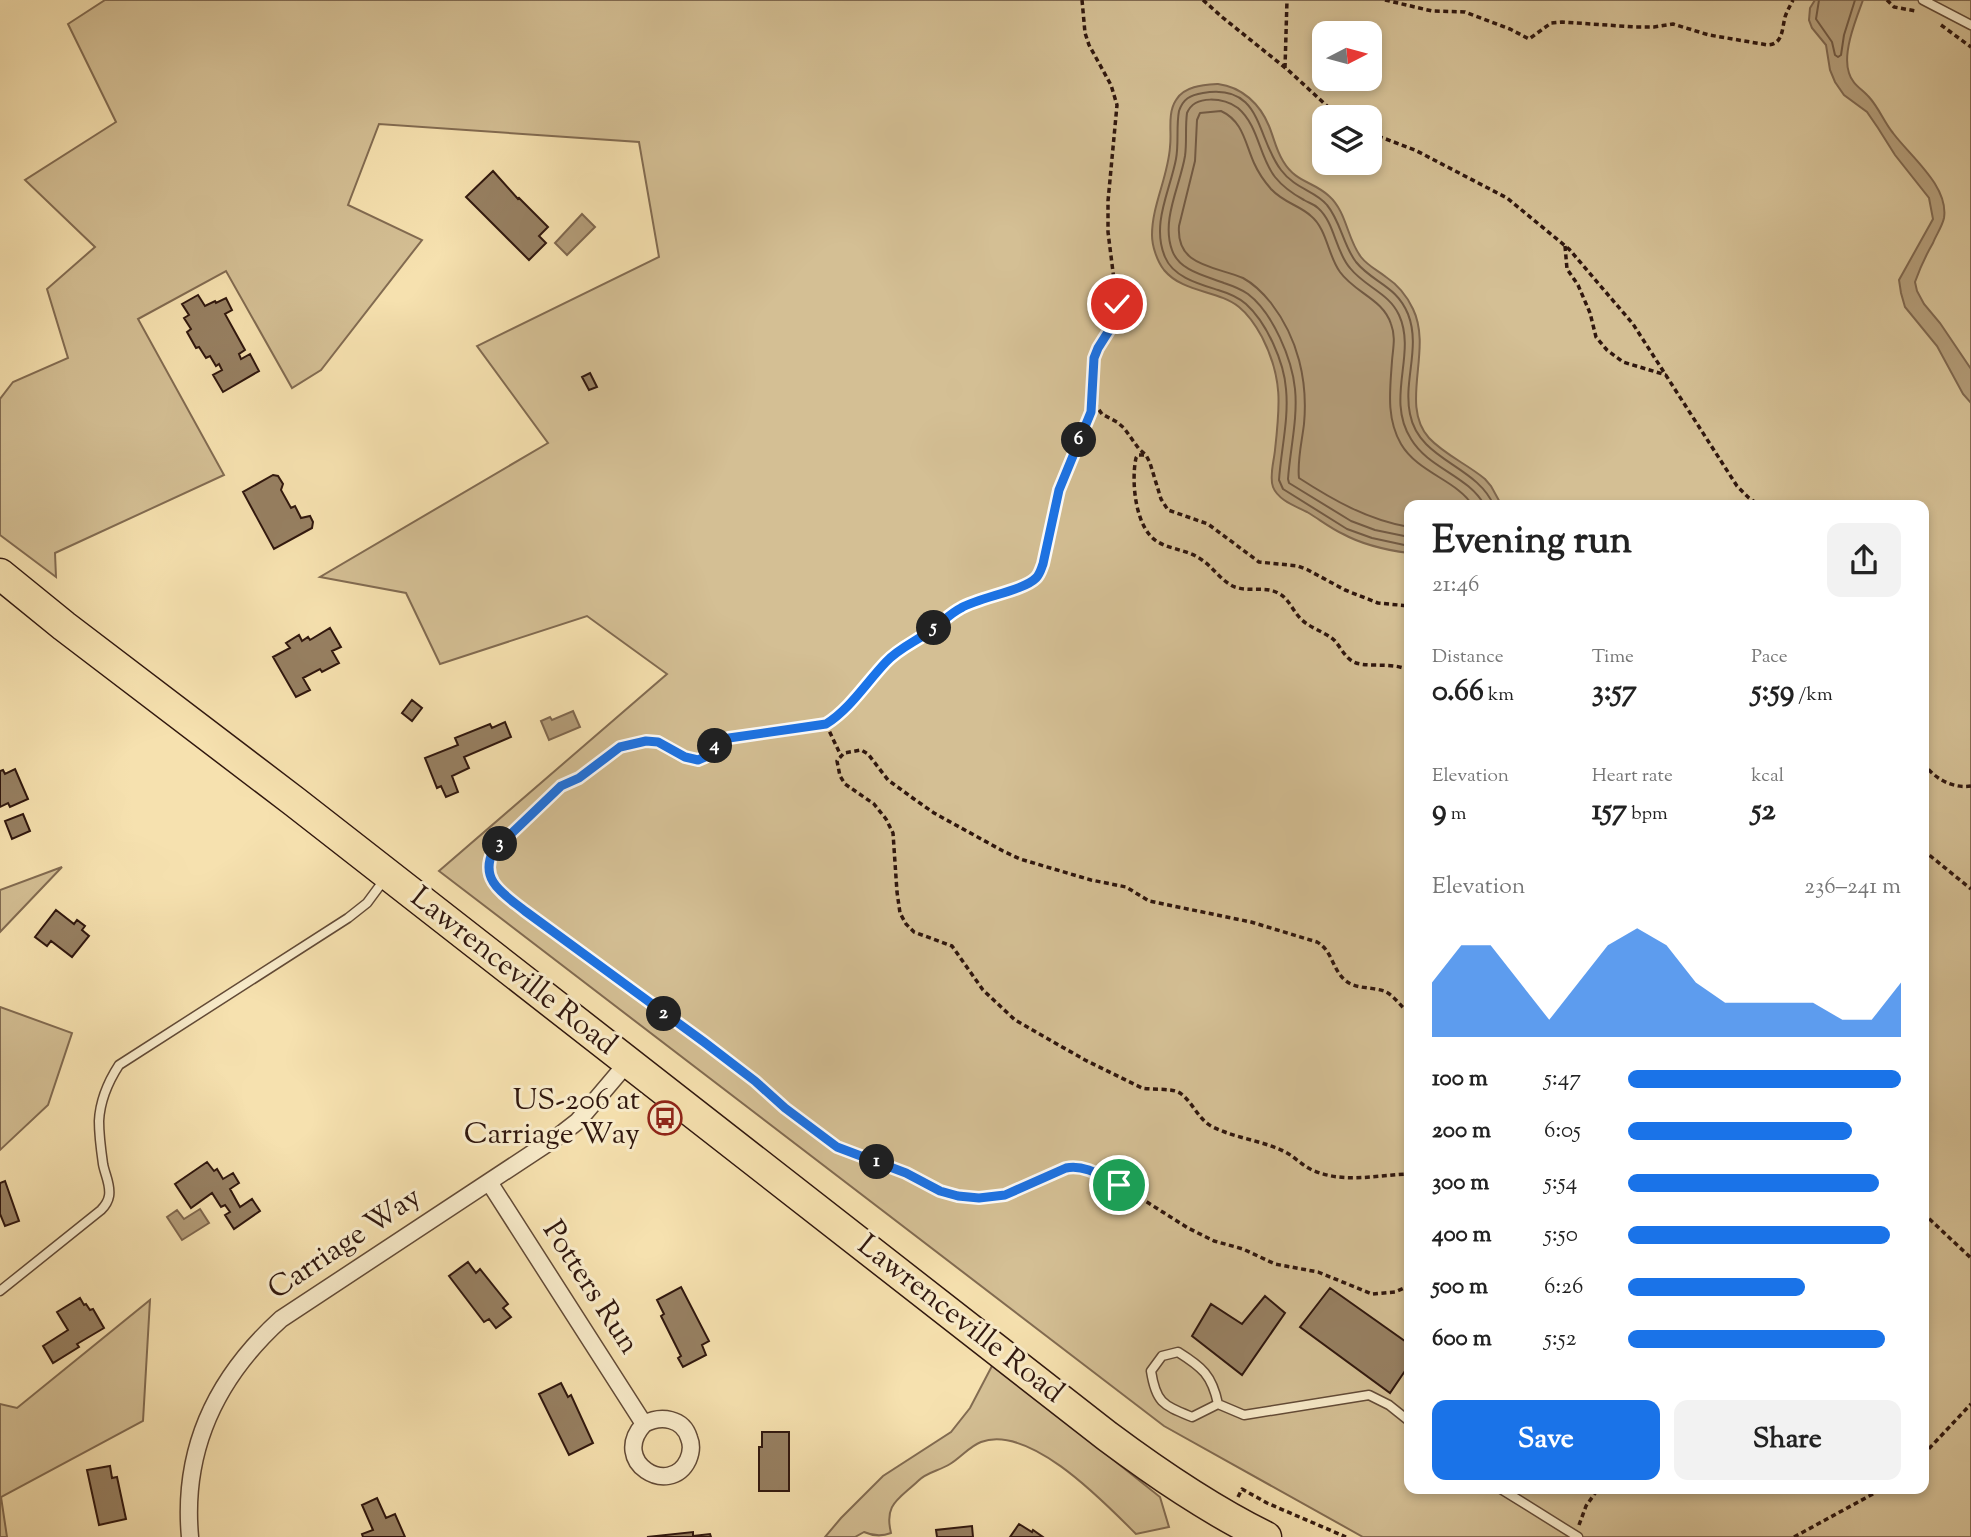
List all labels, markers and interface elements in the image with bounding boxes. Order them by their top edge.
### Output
north arrow [1312,21,1382,91]
map controls [1312,21,1382,175]
button: layers [1312,105,1382,175]
pin [1087,274,1147,334]
icon: check [1098,285,1136,323]
pin: 6 [1062,422,1096,458]
text: 6 [1074,426,1083,453]
text: Evening run [1432,516,1632,570]
button: share [1827,523,1901,597]
text: 21:46 [1432,569,1479,602]
pin: 5 [916,610,951,646]
text: 5 [930,614,937,641]
text: Distance [1432,644,1504,671]
text: Time [1592,644,1634,671]
text: Pace [1751,644,1788,671]
text: 0.66 [1432,671,1484,714]
text: 3:57 [1592,671,1637,714]
text: 5:59 [1751,671,1794,714]
text: km [1484,682,1514,709]
text: /km [1794,682,1833,709]
pin: 4 [698,728,732,764]
text: 4 [710,732,719,759]
text: Elevation [1432,763,1509,790]
text: Heart rate [1592,763,1673,790]
text: kcal [1751,763,1784,790]
text: 9 [1432,790,1447,833]
text: 157 [1592,790,1627,833]
text: 52 [1751,790,1776,833]
text: m [1447,801,1466,828]
text: bpm [1627,801,1668,828]
pin: 3 [482,826,518,862]
text: 3 [496,830,503,857]
text: Elevation [1432,871,1525,904]
text: 236–241 m [1804,871,1901,904]
street label: Lawrenceville Road [400,877,626,1067]
pin: 2 [646,996,682,1032]
text: 2 [659,1000,668,1027]
text: 100 m [1432,1063,1488,1096]
text: 5:47 [1544,1063,1581,1096]
place label: US-206 at Carriage Way [464,1080,640,1157]
bus stop icon: US-206 at Carriage Way [646,1099,684,1137]
text: 200 m [1432,1115,1491,1148]
text: 6:05 [1544,1115,1581,1148]
pin: 1 [860,1144,894,1180]
text: 1 [873,1148,880,1175]
pin [1089,1155,1149,1215]
icon: arrive [1100,1166,1138,1204]
text: 300 m [1432,1167,1489,1200]
text: 5:54 [1544,1167,1577,1200]
street label: Carriage Way [260,1177,430,1311]
street label: Potters Run [531,1213,649,1363]
text: 400 m [1432,1219,1492,1252]
text: 5:50 [1544,1219,1578,1252]
street label: Lawrenceville Road [847,1225,1073,1415]
text: 500 m [1432,1271,1488,1304]
text: 6:26 [1544,1271,1583,1304]
text: 600 m [1432,1323,1492,1356]
text: 5:52 [1544,1323,1576,1356]
button: Save [1432,1400,1660,1480]
button: Share [1674,1400,1901,1480]

